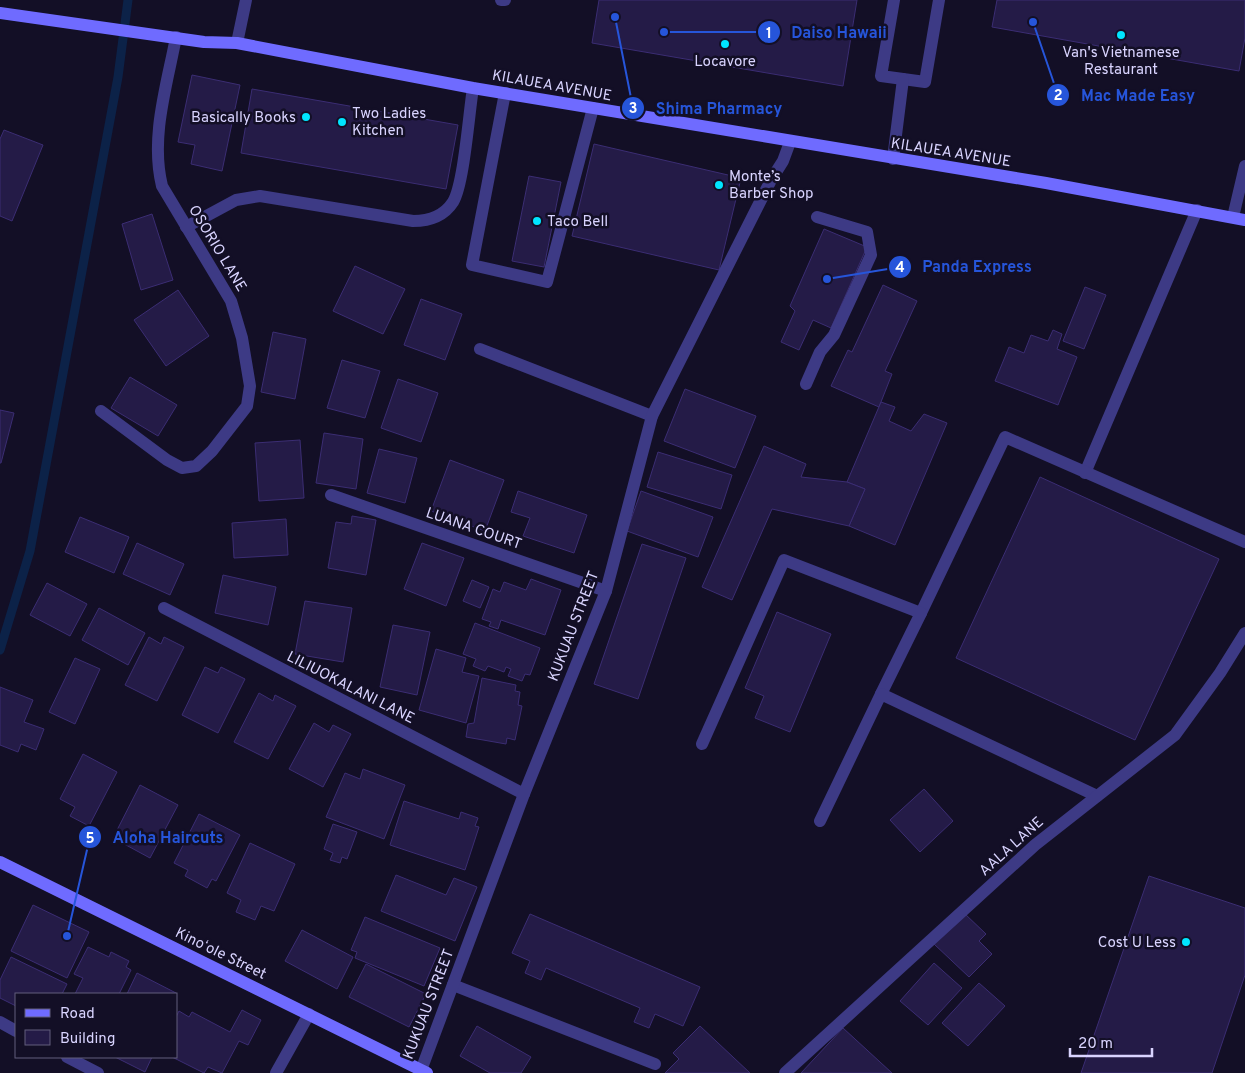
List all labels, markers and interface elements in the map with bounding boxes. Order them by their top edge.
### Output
callout: Daiso Hawaii [756,17,897,48]
text: Daiso Hawaii [791,24,887,44]
text: 1 [766,25,772,44]
marker: Van's Vietnamese Restaurant [1115,29,1127,41]
marker: Locavore [719,38,731,50]
place label: Van's Vietnamese Restaurant [1062,44,1180,80]
place label: Locavore [694,53,756,72]
street label: KILAUEA AVENUE [490,67,613,106]
callout: Mac Made Easy [1046,80,1205,111]
text: 2 [1053,87,1063,106]
text: Mac Made Easy [1081,87,1195,107]
callout: Shima Pharmacy [621,93,792,124]
text: 3 [629,100,638,119]
text: Shima Pharmacy [656,100,782,120]
place label: Two Ladies Kitchen [352,105,426,141]
place label: Basically Books [191,109,296,128]
marker: Basically Books [300,111,312,123]
marker: Two Ladies Kitchen [336,116,348,128]
street label: KILAUEA AVENUE [889,135,1012,172]
place label: Monte’s Barber Shop [729,168,814,204]
marker: Monte’s Barber Shop [713,179,725,191]
street label: OSORIO LANE [183,202,250,295]
place label: Taco Bell [547,213,608,232]
marker: Taco Bell [531,215,543,227]
callout: Panda Express [887,251,1042,282]
text: Panda Express [922,258,1032,278]
text: 4 [895,259,905,278]
street label: LUANA COURT [423,504,524,555]
street label: KUKUAU STREET [545,569,604,684]
street label: LILIUOKALANI LANE [283,648,417,729]
street label: AALA LANE [976,813,1048,881]
callout: Aloha Haircuts [77,822,233,853]
text: Aloha Haircuts [113,829,224,849]
text: 5 [85,830,95,849]
street label: Kinoʻole Street [172,924,269,985]
place label: Cost U Less [1098,934,1176,953]
marker: Cost U Less [1180,936,1192,948]
street label: KUKUAU STREET [400,947,459,1062]
legend [15,993,178,1058]
text: Road [60,1005,95,1024]
scale bar [1070,1026,1152,1058]
text: Building [60,1030,115,1049]
text: 20 m [1078,1035,1113,1054]

